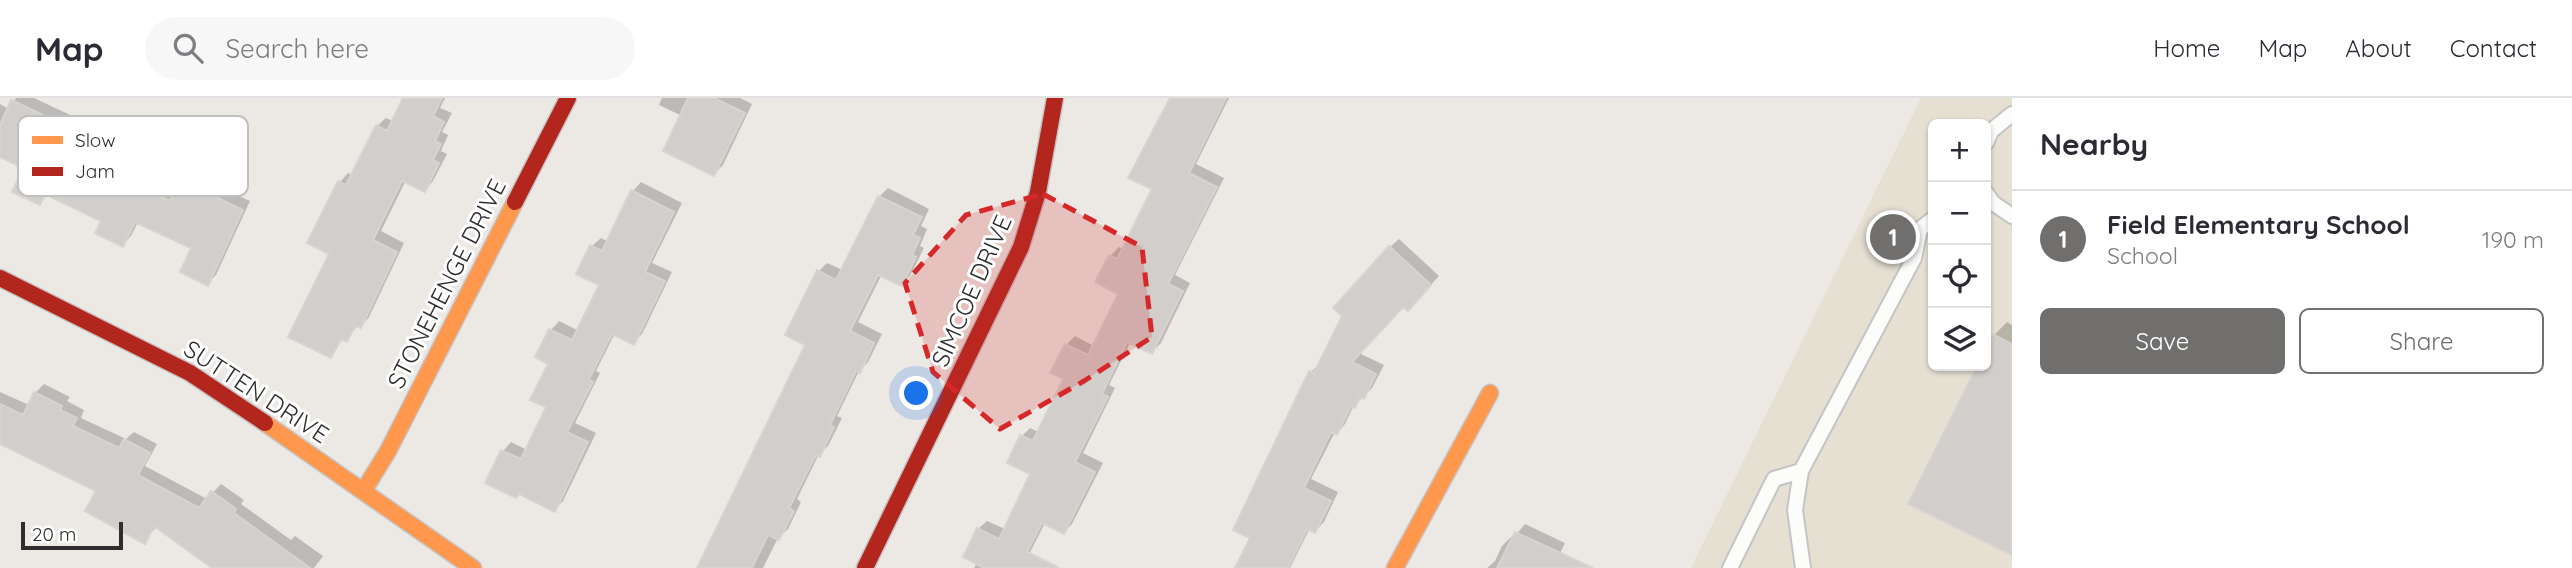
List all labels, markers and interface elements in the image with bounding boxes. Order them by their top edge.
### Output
search box [145,17,635,80]
text: Map [35,28,103,69]
icon: search [169,29,207,67]
text: Search here [225,32,369,65]
text: Home [2153,33,2220,63]
text: Map [2258,33,2307,63]
text: About [2345,33,2412,63]
text: Contact [2450,33,2537,63]
legend [18,116,248,196]
map controls [1928,119,1991,371]
button: + [1928,119,1991,182]
text: Nearby [2040,125,2148,163]
text: Slow [75,128,116,152]
text: Jam [75,159,115,183]
street label: STONEHENGE DRIVE [380,174,512,393]
button: − [1928,182,1991,245]
text: Field Elementary School [2107,208,2410,241]
street label: SIMCOE DRIVE [924,210,1018,371]
pin: 1 [1870,211,1916,263]
text: 1 [2059,225,2067,254]
text: 190 m [2482,225,2544,254]
text: School [2107,241,2178,270]
button: locate [1928,245,1991,308]
button: layers [1928,308,1991,371]
button: Save [2040,308,2285,374]
button: Share [2299,308,2544,374]
street label: SUTTEN DRIVE [178,333,335,449]
your location [899,376,933,410]
scale bar [21,519,122,551]
text: 20 m [32,522,76,546]

